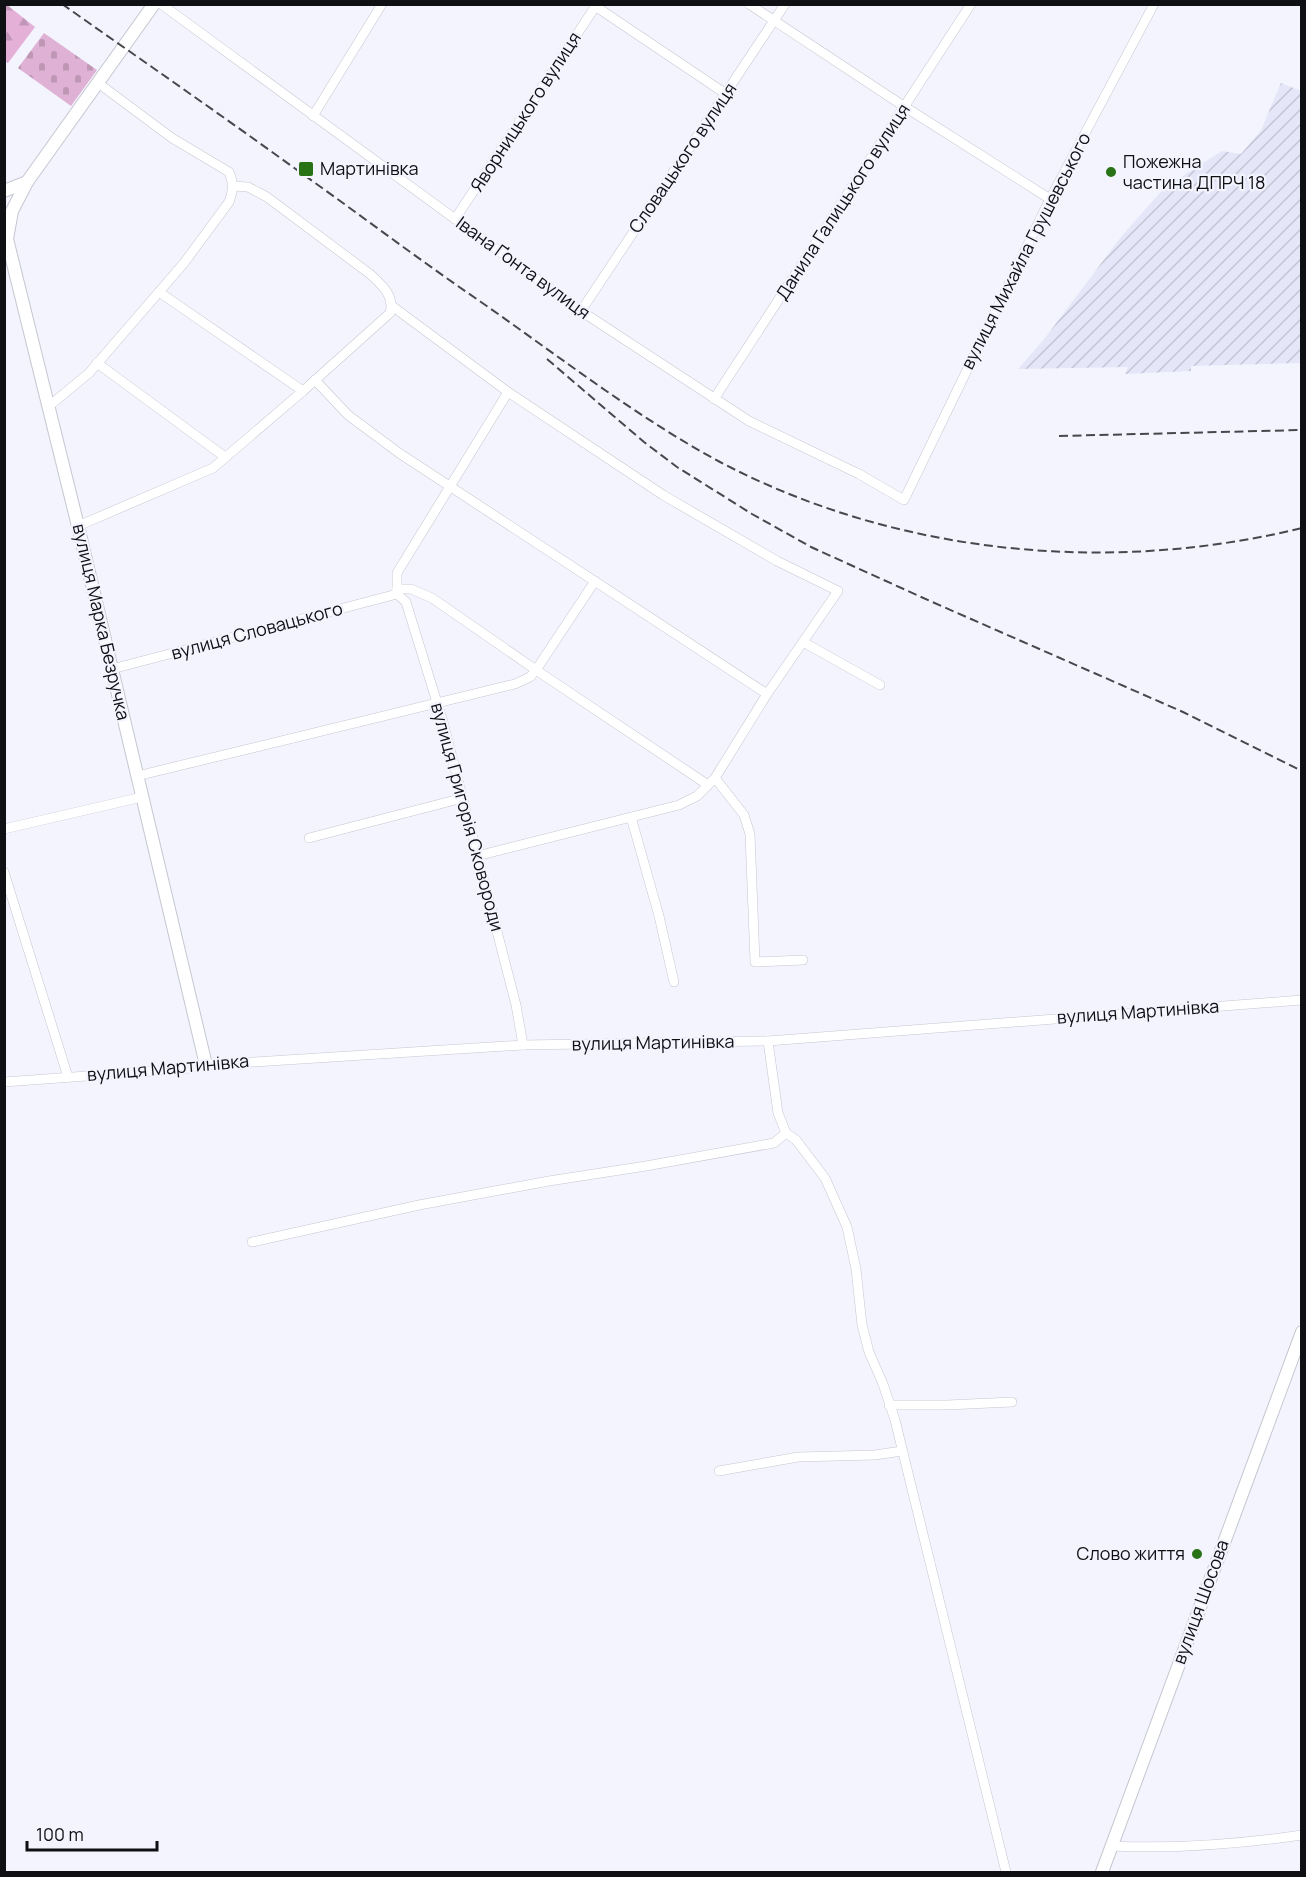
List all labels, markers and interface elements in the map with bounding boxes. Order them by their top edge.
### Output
street label: Яворницького вулиця [464,27,586,196]
street label: Словацького вулиця [623,78,741,237]
street label: Данила Галицького вулиця [769,98,915,304]
street label: вулиця Михайла Грушевського [955,128,1095,373]
place label: Пожежна частина ДПРЧ 18 [1123,149,1265,194]
place label: Мартинівка [320,156,419,180]
marker: Мартинівка [297,160,315,178]
marker: Пожежна частина ДПРЧ 18 [1104,165,1118,179]
street label: Івана Ґонта вулиця [452,210,596,324]
street label: вулиця Марка Безручка [68,521,136,722]
street label: вулиця Словацького [168,596,345,664]
street label: вулиця Григорія Сковороди [426,700,510,934]
street label: вулиця Мартинівка [1056,993,1220,1029]
street label: вулиця Мартинівка [571,1029,734,1055]
street label: вулиця Мартинівка [86,1048,250,1086]
street label: вулиця Шосова [1166,1536,1234,1667]
place label: Слово життя [1077,1541,1185,1565]
marker: Слово життя [1190,1547,1204,1561]
scale bar [27,1814,158,1852]
text: 100 m [36,1822,84,1846]

